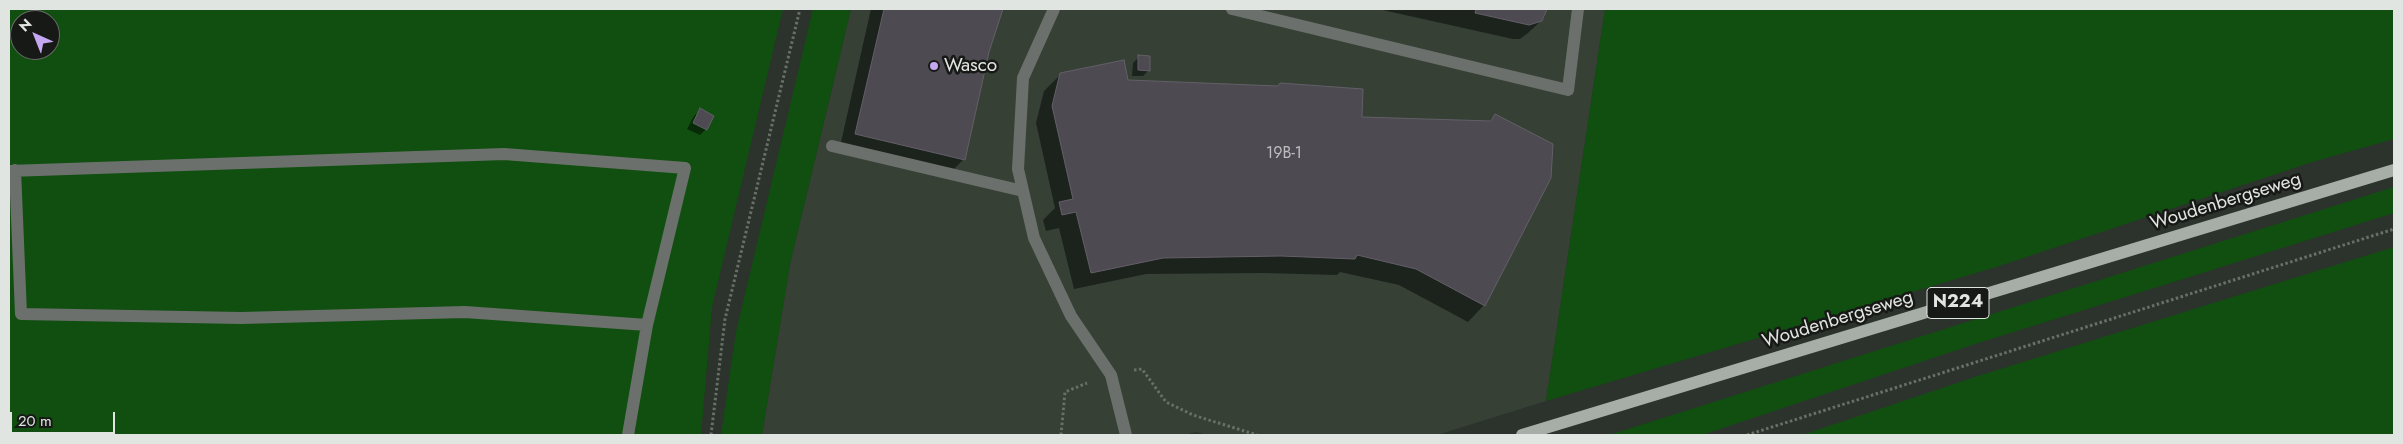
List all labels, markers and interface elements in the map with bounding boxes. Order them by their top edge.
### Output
north arrow [10,10,60,60]
text: N [14,14,36,36]
place label: Wasco [944,55,997,77]
marker: Wasco [928,60,940,72]
house number: 19B-1 [1266,144,1302,164]
street label: Woudenbergseweg [2148,168,2304,236]
street label: Woudenbergseweg [1760,286,1916,354]
road number: N224 [1927,288,1989,318]
scale bar [12,402,118,434]
text: 20 m [18,410,52,432]

